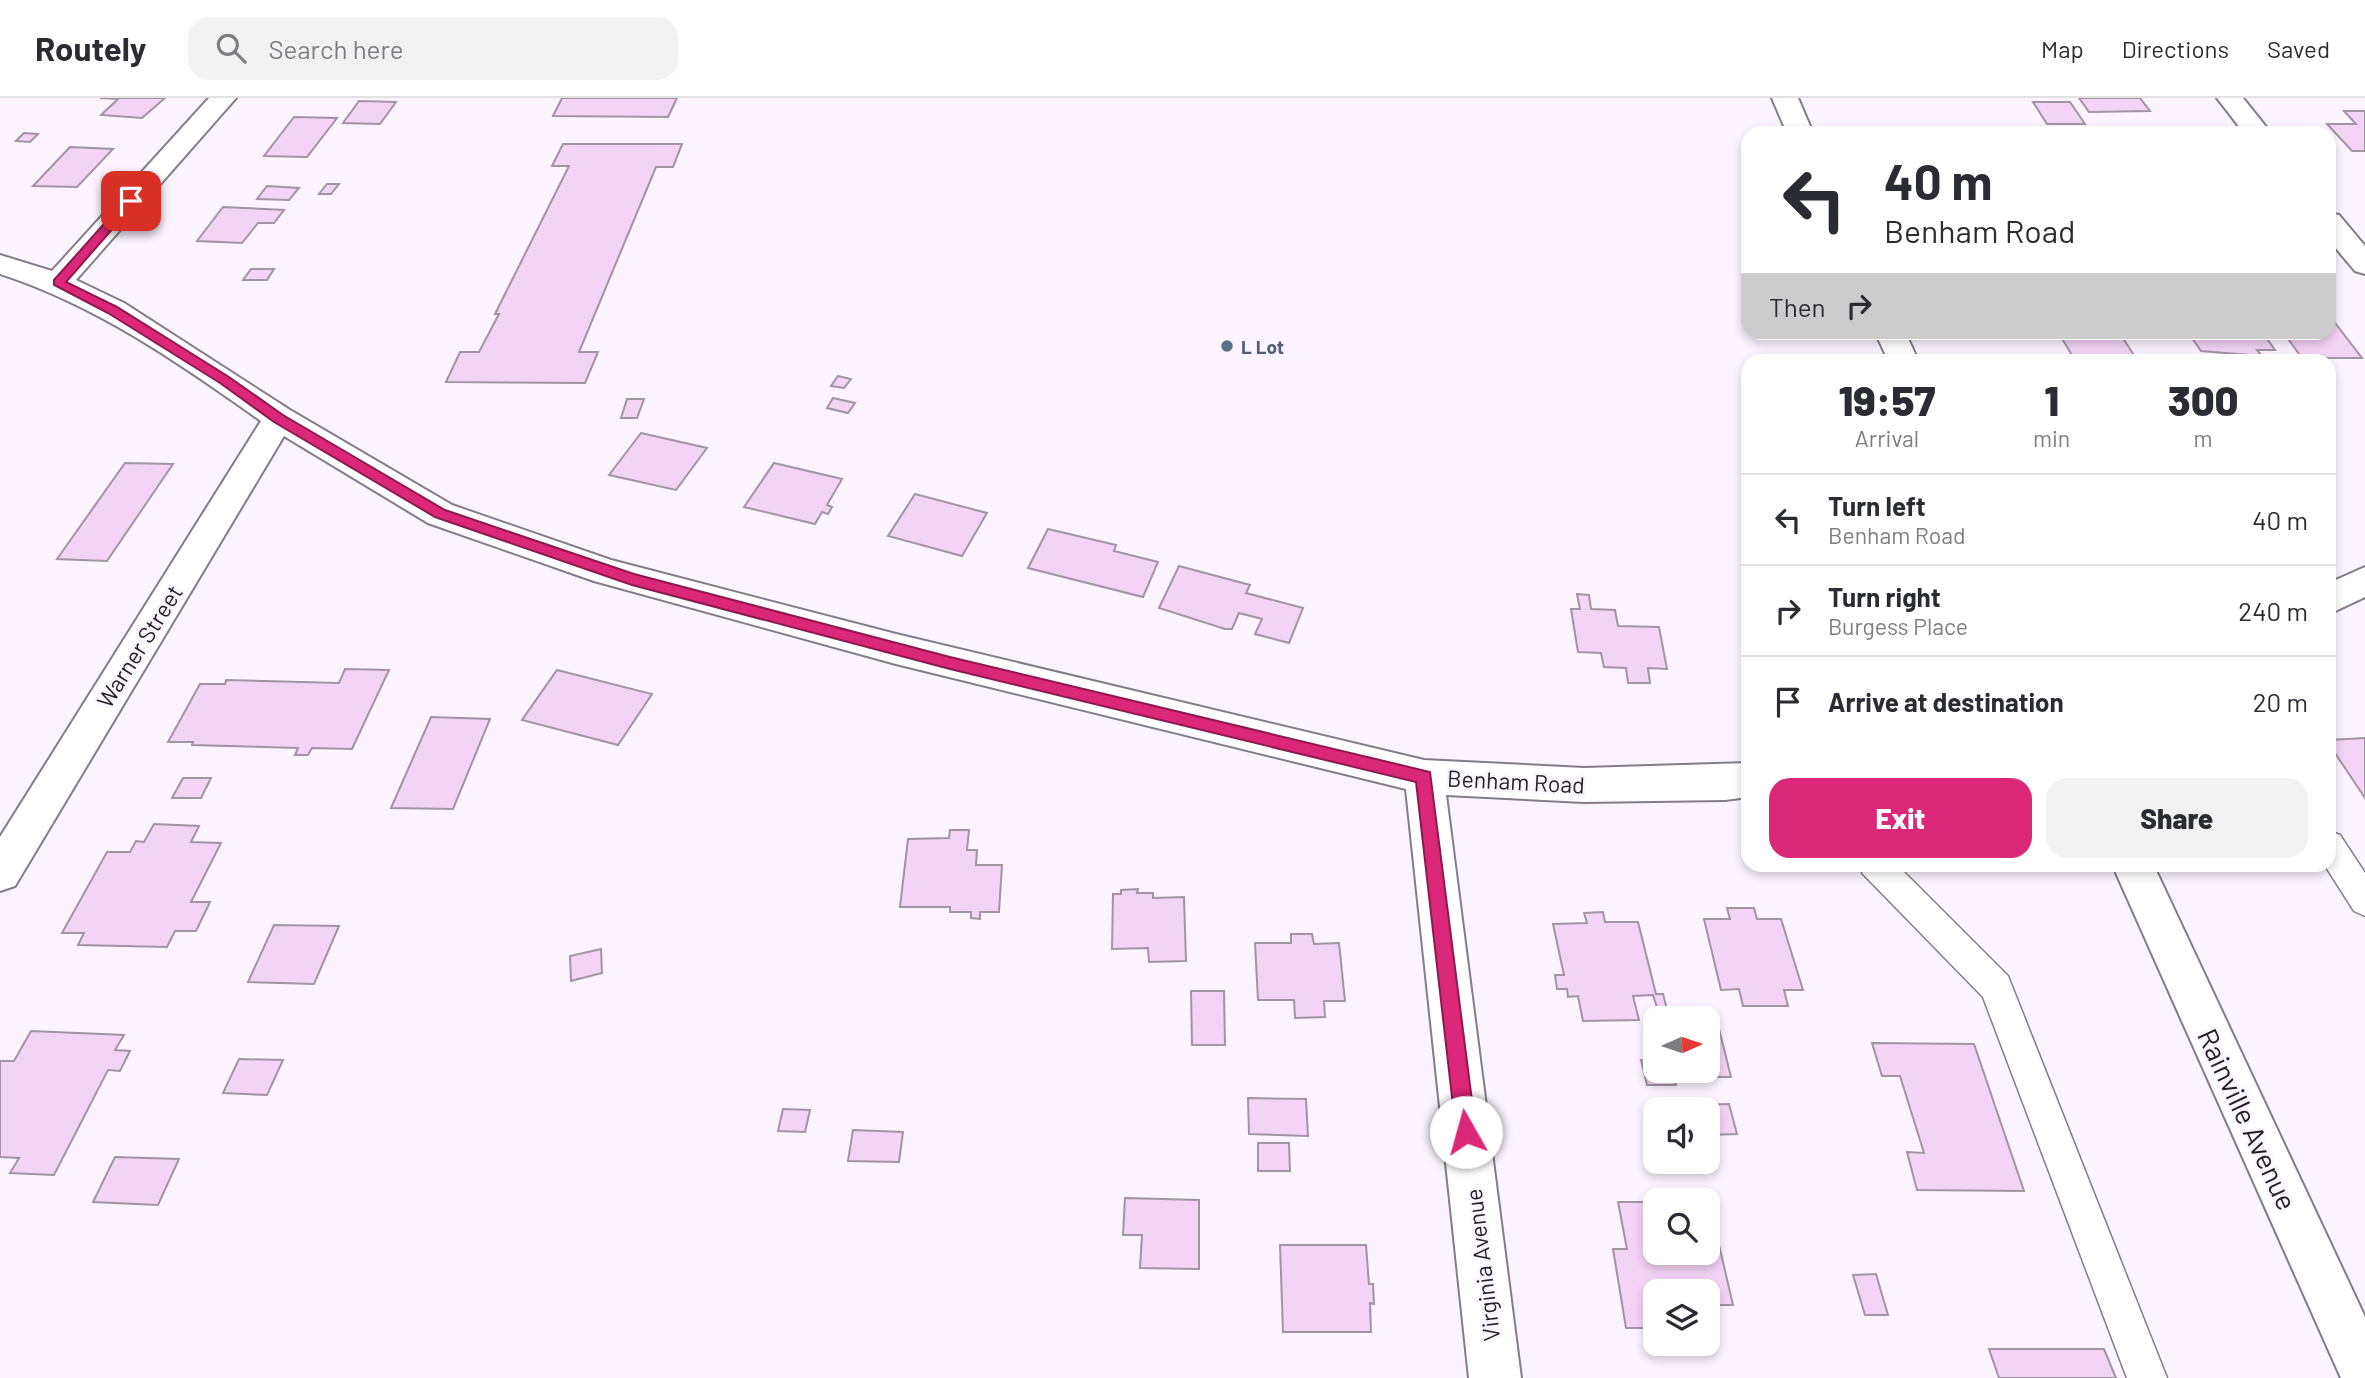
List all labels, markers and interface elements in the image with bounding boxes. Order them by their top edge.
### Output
search box [188,17,678,80]
text: Routely [35,28,146,68]
icon: search [212,29,250,67]
text: Search here [268,33,404,64]
text: Map [2041,34,2084,63]
text: Directions [2122,34,2229,63]
text: Saved [2267,34,2330,63]
text: 40 m [1884,151,1992,210]
icon: left [1769,154,1860,245]
pin [101,171,161,231]
icon: arrive [112,182,150,220]
text: Benham Road [1884,211,2076,249]
icon: right [1840,287,1878,325]
text: Then [1769,291,1826,322]
place label: L Lot [1241,335,1284,358]
marker: L Lot [1219,338,1235,354]
text: 19:57 [1838,374,1936,424]
text: 1 [2044,374,2059,424]
text: 300 [2168,374,2239,424]
text: Arrival [1855,424,1919,452]
text: min [2033,424,2070,452]
text: m [2194,424,2213,452]
text: Turn left [1828,490,1926,521]
icon: left [1769,501,1807,539]
text: 40 m [2252,504,2308,535]
text: Benham Road [1828,521,1966,549]
street label: Warner Street [90,579,188,713]
text: Turn right [1828,581,1941,612]
icon: right [1769,592,1807,630]
text: 240 m [2238,595,2308,626]
text: Burgess Place [1828,612,1968,640]
icon: arrive [1769,683,1807,721]
text: Arrive at destination [1828,686,2064,717]
text: 20 m [2253,686,2308,717]
street label: Benham Road [1447,763,1585,799]
button: Exit [1769,778,2032,858]
button: Share [2046,778,2308,858]
north arrow [1643,1006,1720,1083]
map controls [1643,1006,1720,1356]
street label: Rainville Avenue [2191,1023,2305,1215]
position arrow [1429,1095,1503,1169]
button: sound [1643,1097,1720,1174]
street label: Virginia Avenue [1459,1187,1505,1343]
button: search [1643,1188,1720,1265]
button: layers [1643,1279,1720,1356]

